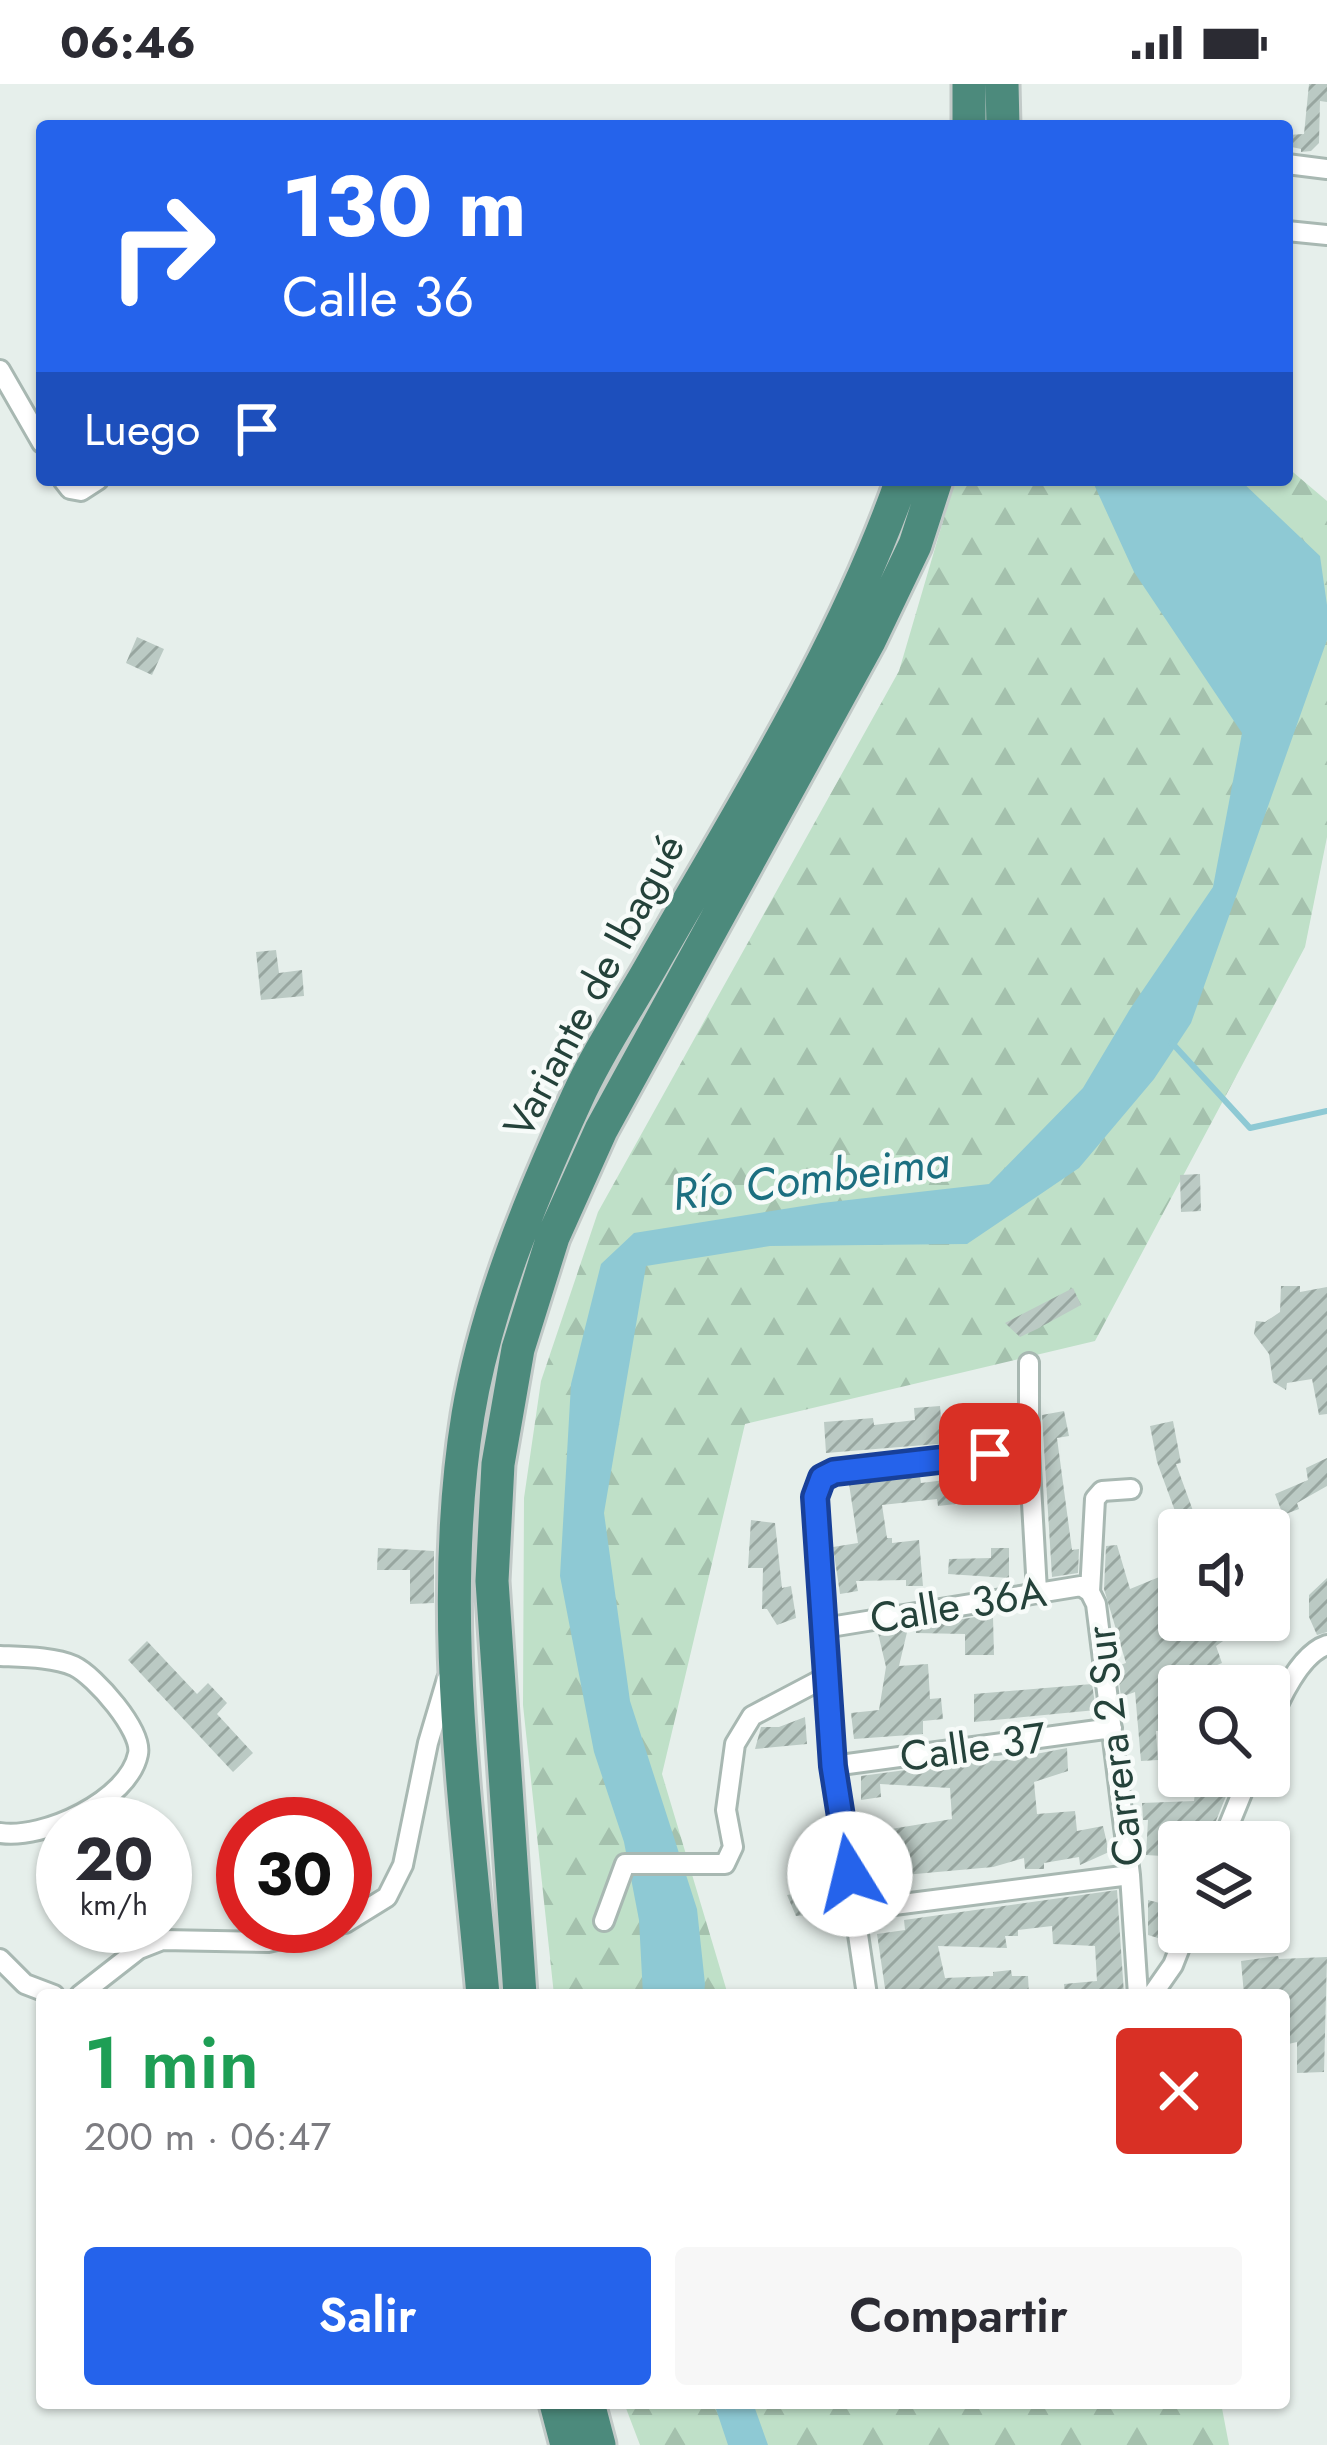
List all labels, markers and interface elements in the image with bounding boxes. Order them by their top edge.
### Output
text: 06:46 [60,10,196,75]
text: 130 m [282,146,527,268]
icon: right [84,168,240,324]
text: Calle 36 [282,258,474,336]
icon: arrive [224,396,290,462]
text: Luego [84,397,200,462]
street label: Variante de Ibagué [488,823,700,1149]
water label: Río Combeima [669,1129,953,1227]
pin [939,1403,1041,1505]
icon: arrive [957,1421,1023,1487]
map controls [1158,1509,1290,1953]
button: sound [1158,1509,1290,1641]
street label: Calle 36A [866,1561,1051,1649]
street label: Carrera 2 Sur [1069,1622,1159,1870]
button: search [1158,1665,1290,1797]
street label: Calle 37 [896,1707,1050,1787]
speed limit sign: 30 [216,1797,372,1953]
position arrow [787,1811,913,1937]
text: 20 [74,1816,154,1903]
button: layers [1158,1821,1290,1953]
text: km/h [80,1883,148,1926]
text: 1 min [84,2011,259,2115]
button: close [1116,2028,1242,2154]
text: 200 m · 06:47 [84,2108,331,2165]
button: Salir [84,2247,651,2385]
button: Compartir [675,2247,1242,2385]

